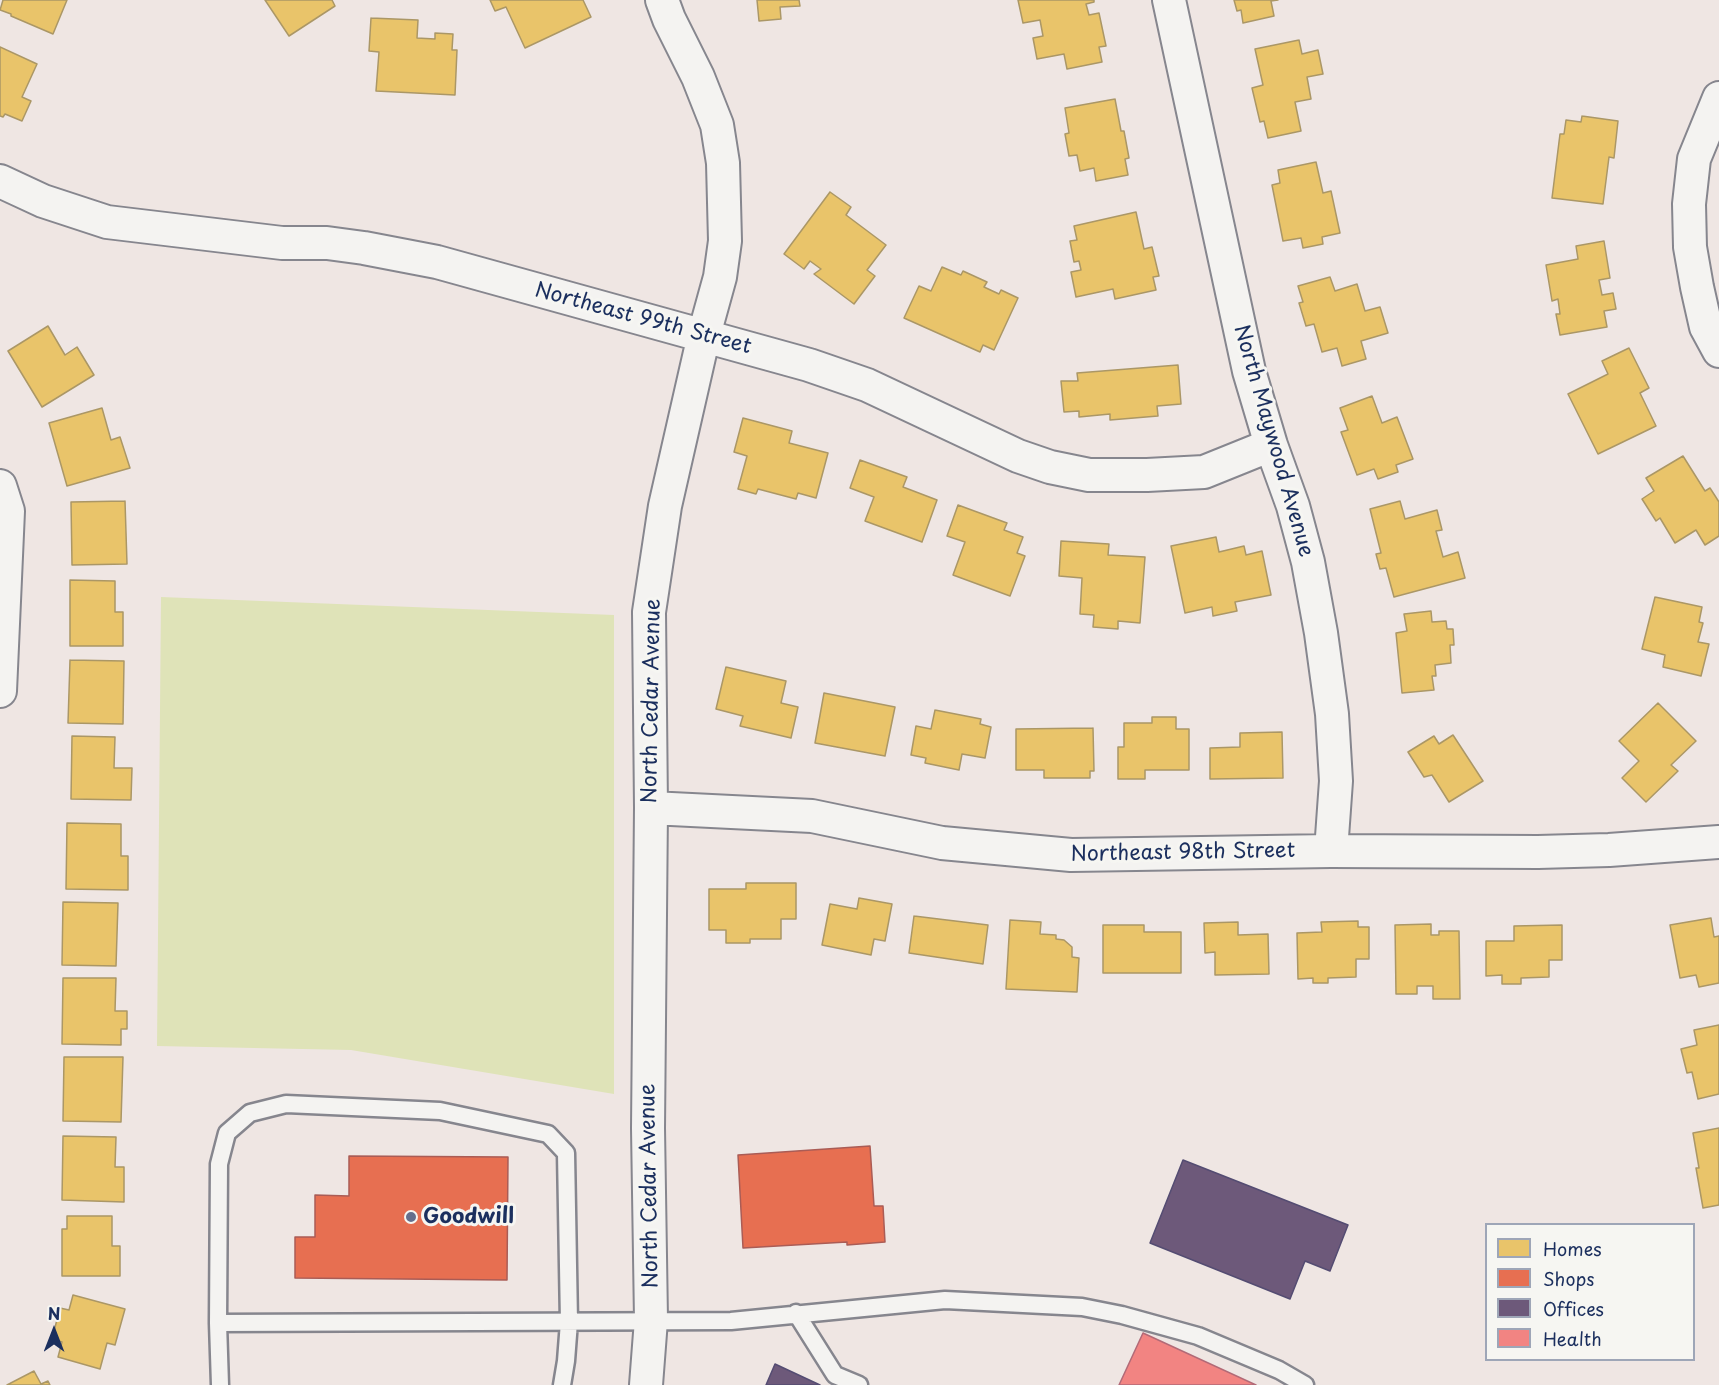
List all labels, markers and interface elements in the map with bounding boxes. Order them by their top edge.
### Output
street label: Northeast 99th Street [532,278,754,360]
street label: North Maywood Avenue [1228,322,1318,560]
street label: North Cedar Avenue [638,598,666,804]
street label: Northeast 98th Street [1071,838,1295,868]
street label: North Cedar Avenue [636,1083,664,1289]
place label: Goodwill [423,1204,514,1230]
marker: Goodwill [404,1210,418,1224]
legend [1485,1223,1695,1361]
text: Homes [1543,1235,1601,1262]
text: Shops [1543,1265,1594,1292]
text: Offices [1543,1295,1604,1322]
north arrow [24,1301,84,1361]
text: N [48,1301,60,1325]
text: Health [1543,1325,1602,1352]

